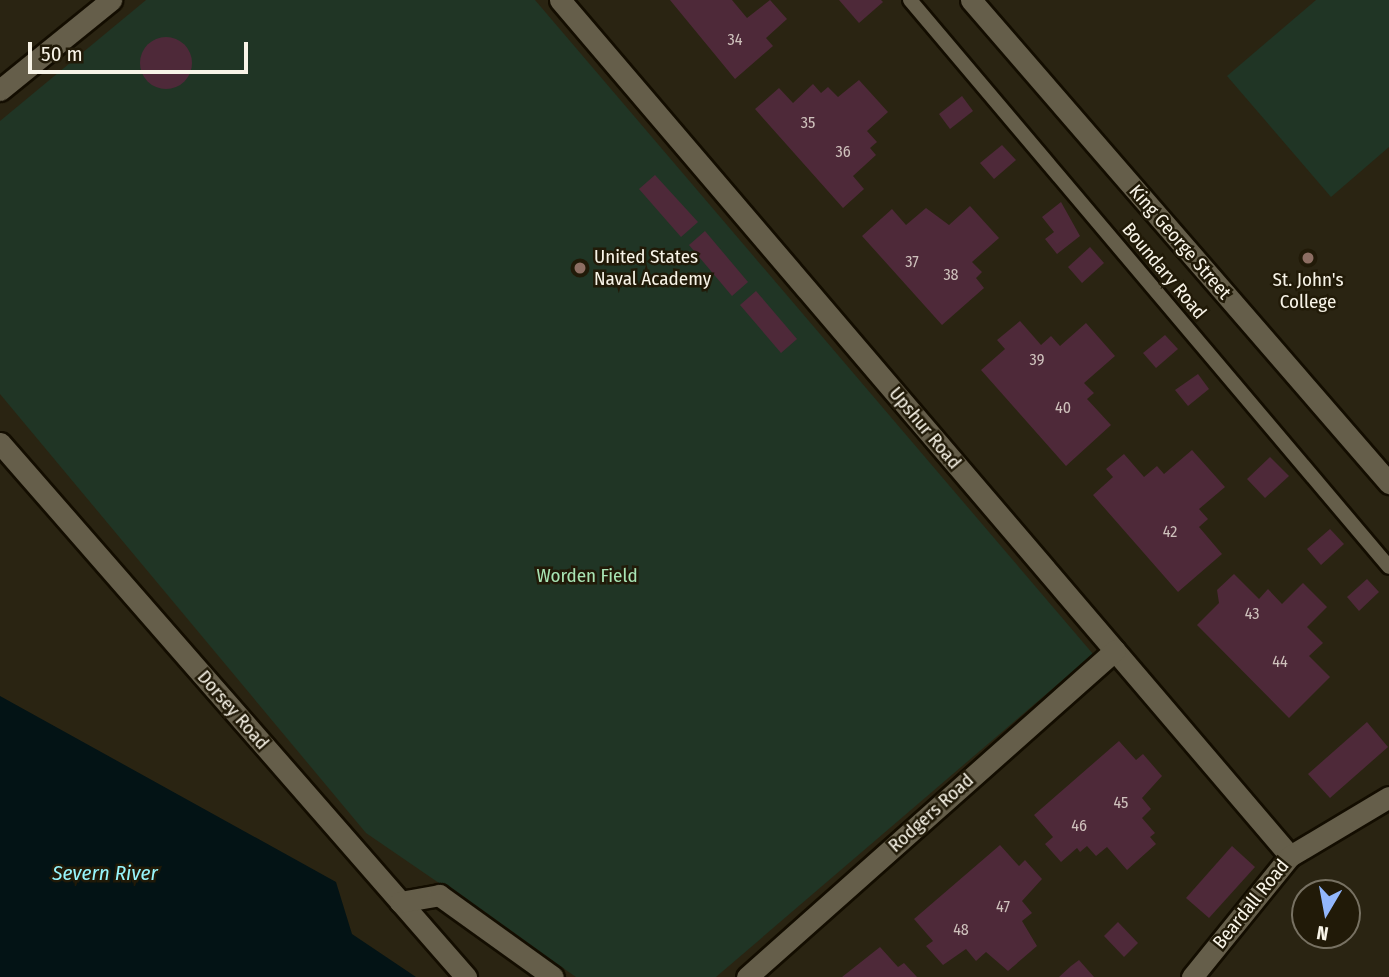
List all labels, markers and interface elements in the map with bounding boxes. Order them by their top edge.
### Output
scale bar [32,28,252,72]
house number: 34 [728,30,742,50]
text: 50 m [41,41,83,67]
house number: 35 [801,113,815,133]
house number: 36 [835,142,851,162]
street label: King George Street [1124,180,1236,304]
street label: Boundary Road [1117,218,1211,324]
place label: United States Naval Academy [594,246,711,290]
marker: St. John's College [1300,250,1316,266]
house number: 37 [905,252,919,272]
marker: United States Naval Academy [572,260,588,276]
house number: 38 [943,265,959,285]
place label: St. John's College [1273,269,1343,313]
house number: 39 [1030,350,1044,370]
street label: Upshur Road [884,382,966,474]
house number: 40 [1055,398,1071,418]
house number: 42 [1163,522,1177,542]
park label: Worden Field [536,565,638,587]
house number: 43 [1245,604,1259,624]
house number: 44 [1272,652,1288,672]
street label: Dorsey Road [193,666,273,754]
street label: Rodgers Road [884,769,978,857]
house number: 45 [1114,793,1128,813]
house number: 46 [1071,816,1087,836]
street label: Beardall Road [1208,855,1294,953]
water label: Severn River [52,860,158,886]
north arrow [1291,879,1361,949]
house number: 47 [996,897,1010,917]
house number: 48 [953,920,969,940]
text: N [1315,921,1330,946]

